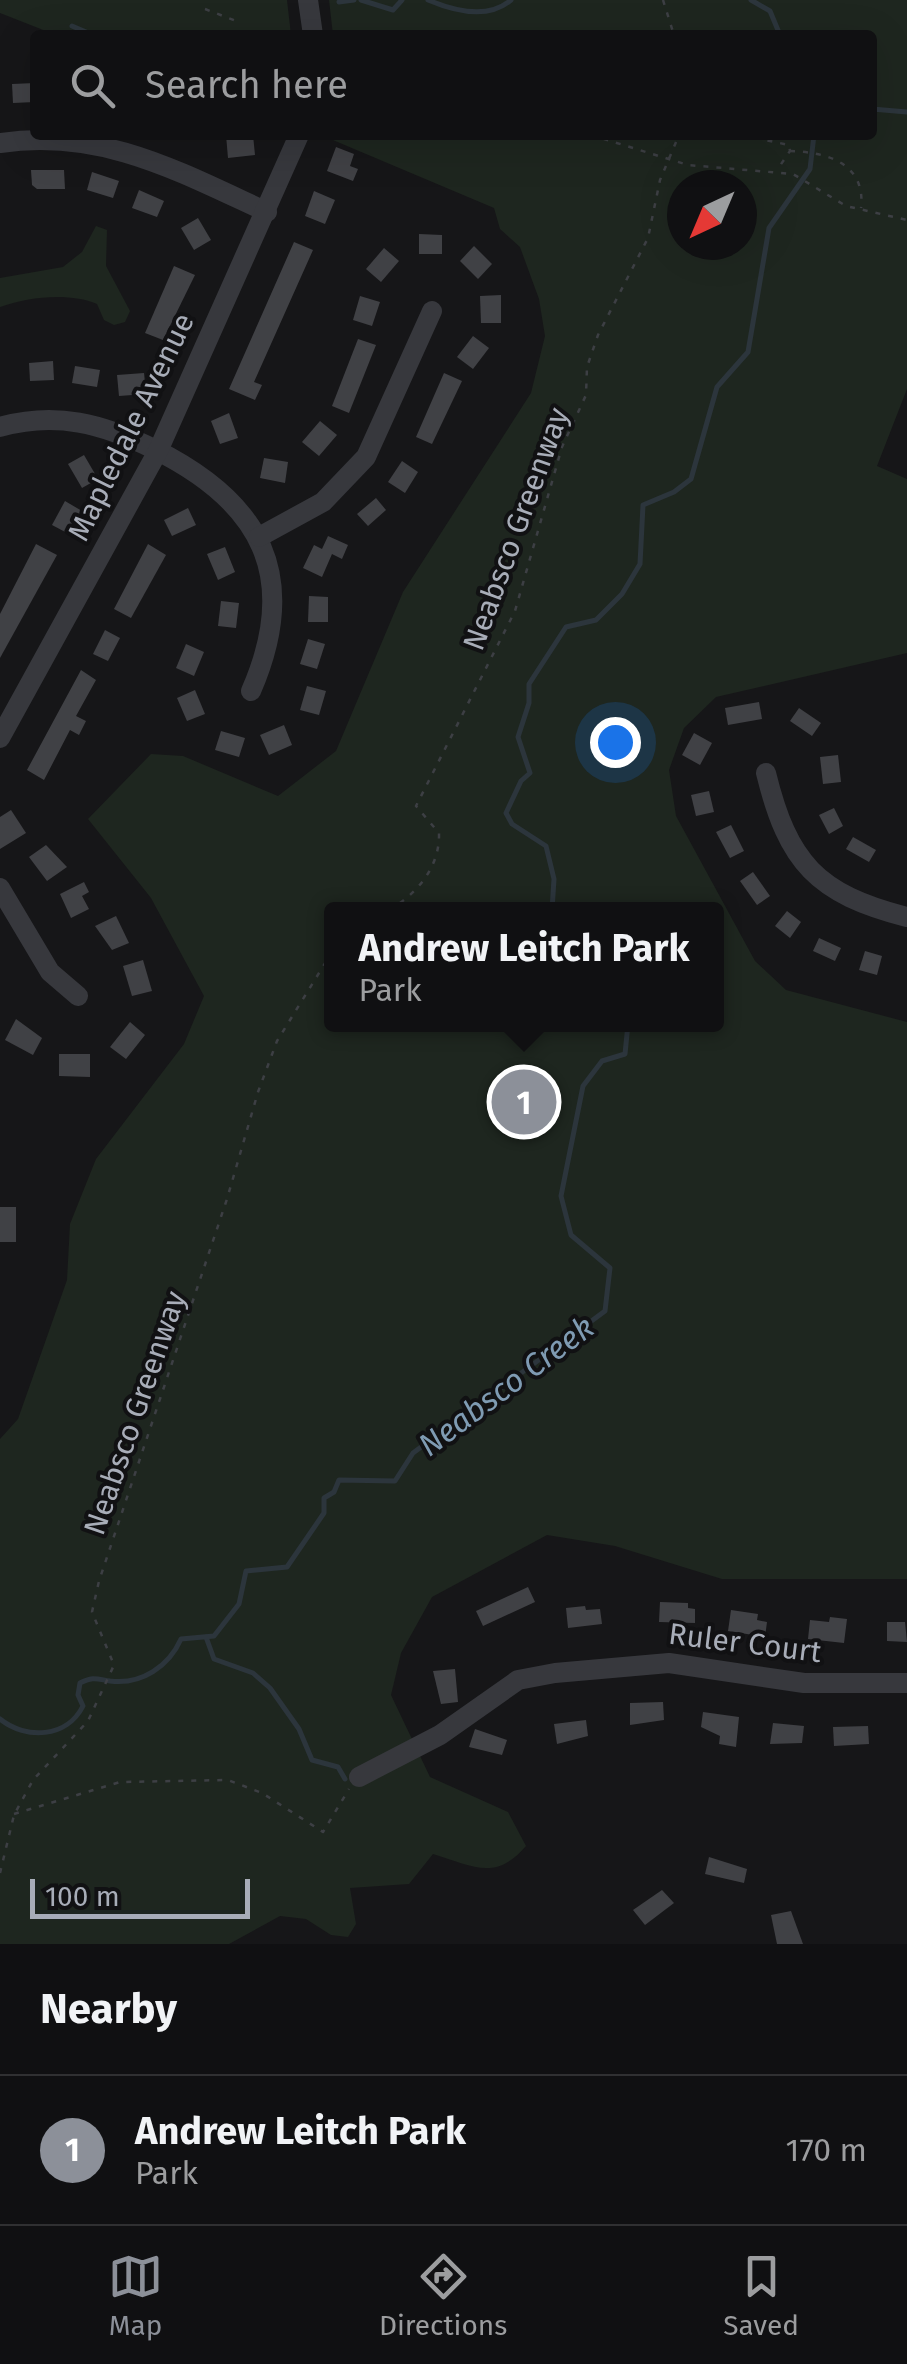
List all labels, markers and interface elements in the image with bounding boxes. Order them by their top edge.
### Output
search box [30,30,877,140]
icon: search [65,58,120,113]
text: Search here [145,62,348,108]
north arrow [667,170,757,260]
street label: Mapledale Avenue [60,307,202,547]
street label: Neabsco Greenway [455,403,577,655]
your location [590,717,641,768]
popup [324,902,724,1032]
text: Andrew Leitch Park [359,925,689,971]
text: Park [359,971,422,1009]
pin: 1 [492,1064,556,1140]
street label: Neabsco Greenway [76,1286,194,1540]
water label: Neabsco Creek [411,1308,601,1464]
street label: Ruler Court [667,1616,824,1670]
scale bar [30,1874,250,1918]
text: 100 m [45,1880,120,1913]
text: Nearby [40,1984,177,2034]
text: Andrew Leitch Park [135,2108,466,2154]
text: 1 [65,2131,80,2169]
text: 170 m [786,2131,867,2169]
text: Park [135,2154,198,2192]
tab: Map [108,2249,163,2342]
tab: Directions [379,2249,507,2342]
tab: Saved [723,2249,799,2342]

